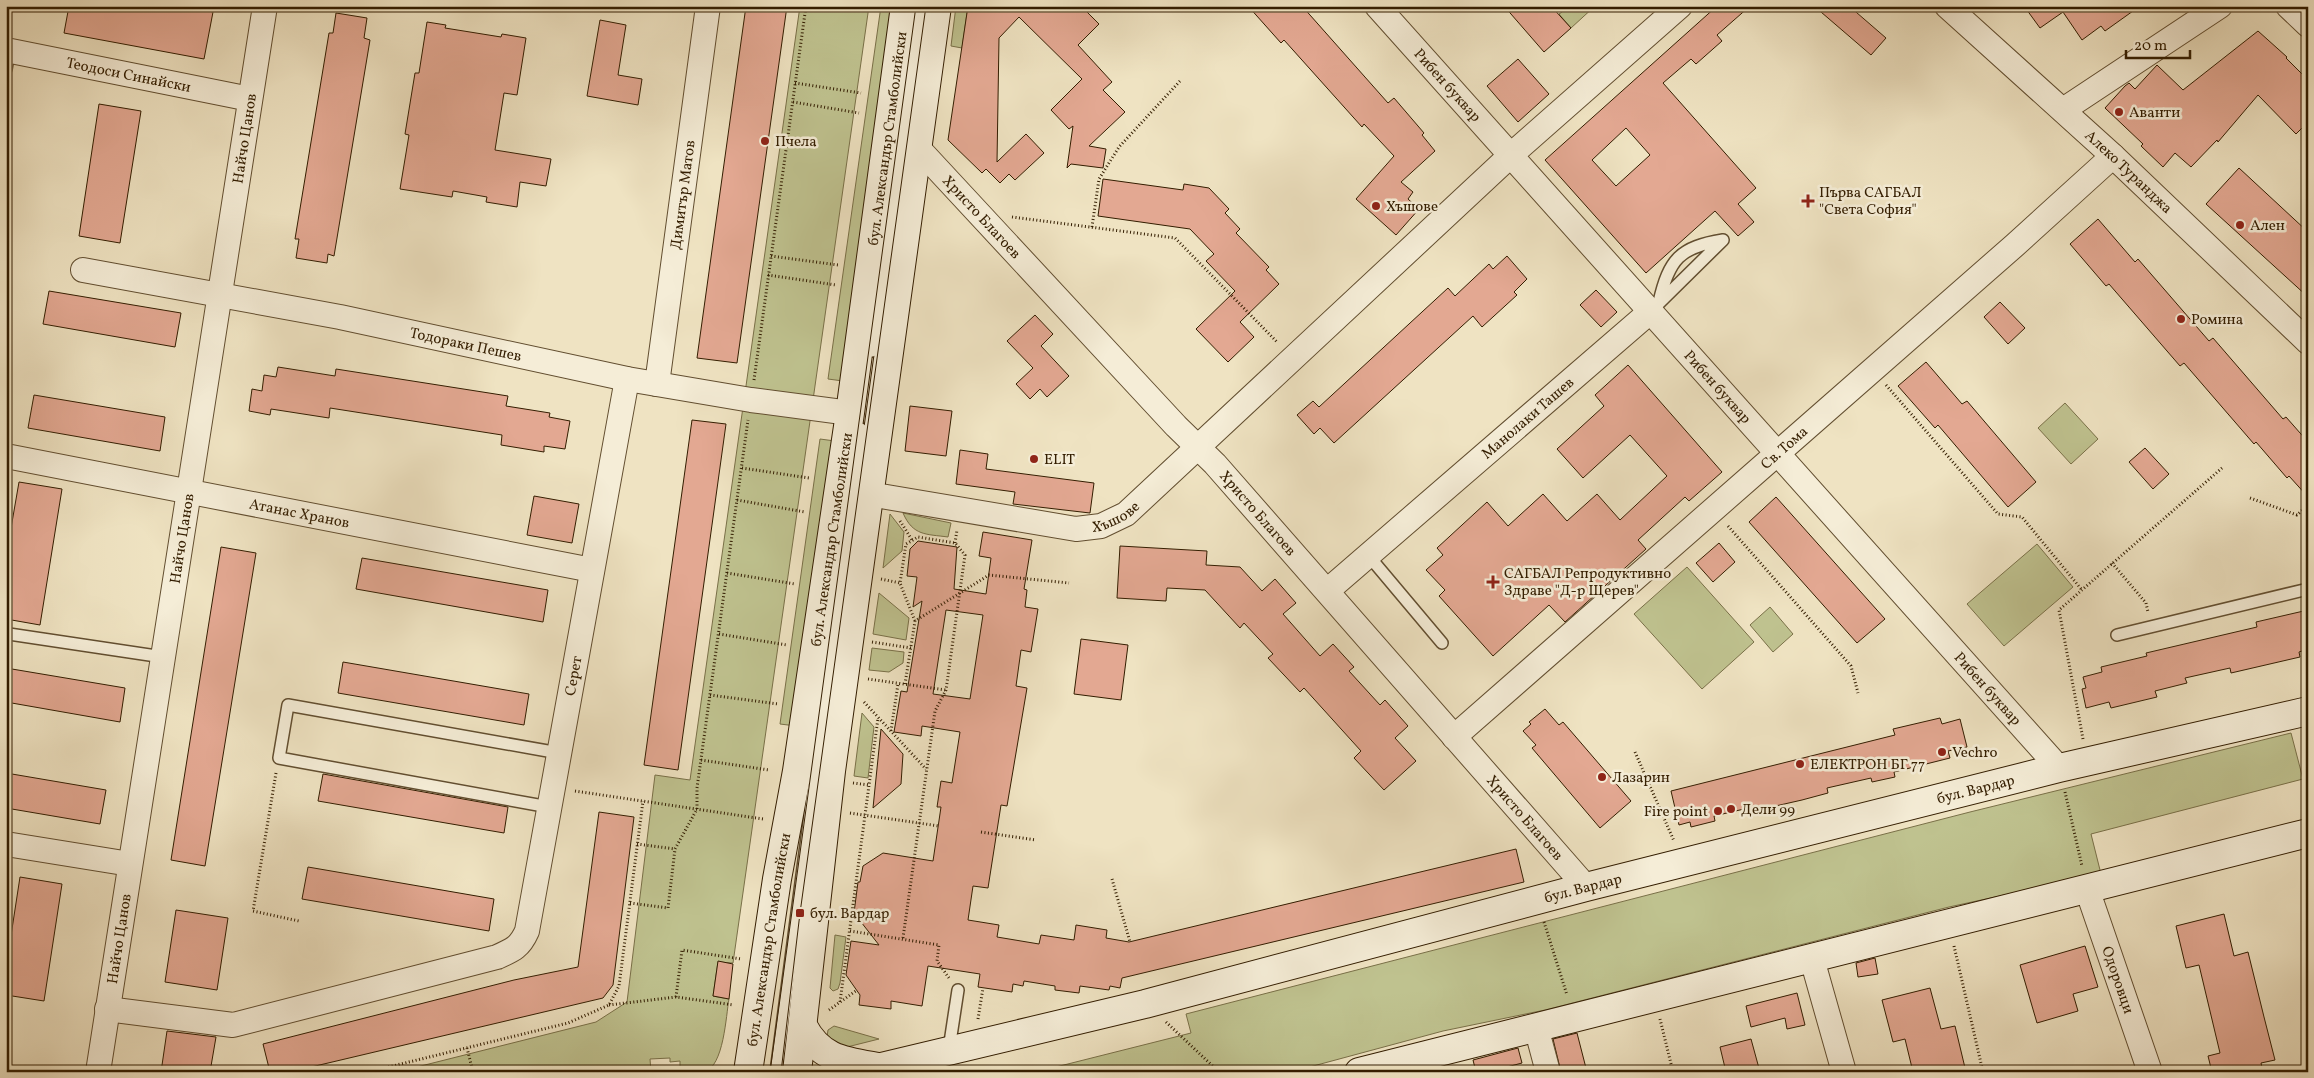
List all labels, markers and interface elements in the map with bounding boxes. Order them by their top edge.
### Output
scale bar [2126,28,2190,60]
street label: бул. Александър Стамболийски [864,30,913,247]
text: 20 m [2134,36,2167,57]
street label: Рибен буквар [1408,45,1485,127]
street label: Теодоси Синайски [64,53,192,99]
street label: Найчо Цанов [228,92,263,185]
place label: Аванти [2129,103,2180,124]
marker: Аванти [2113,106,2125,118]
street label: Алеко Туранджа [2079,126,2176,219]
place label: Пчела [775,132,817,153]
marker: Пчела [759,135,771,147]
street label: Димитър Матов [666,139,702,251]
street label: Христо Благоев [937,172,1025,264]
place label: Първа САГБАЛ "Света София" [1819,183,1922,221]
marker: Първа САГБАЛ "Света София" [1801,194,1815,208]
place label: Хъшове [1386,197,1438,218]
marker: Хъшове [1370,200,1382,212]
place label: Ален [2250,216,2285,237]
marker: Ален [2234,219,2246,231]
place label: Ромина [2191,310,2243,331]
marker: Ромина [2175,313,2187,325]
street label: Тодораки Пешев [408,323,523,368]
street label: Рибен буквар [1678,346,1755,429]
street label: Манолаки Ташев [1478,373,1579,465]
street label: Св. Тома [1757,422,1813,475]
street label: бул. Александър Стамболийски [807,431,859,648]
place label: ELIT [1044,450,1075,471]
marker: ELIT [1028,453,1040,465]
street label: Христо Благоев [1214,467,1300,561]
street label: Найчо Цанов [166,492,200,585]
street label: Атанас Хранов [247,495,351,535]
street label: Хъшове [1091,497,1145,539]
place label: САГБАЛ Репродуктивно Здраве "Д-р Щерев" [1504,564,1671,602]
marker: САГБАЛ Репродуктивно Здраве "Д-р Щерев" [1486,575,1500,589]
street label: Рибен буквар [1948,648,2025,731]
street label: Серет [561,654,589,698]
place label: Vechro [1952,743,1998,764]
marker: Vechro [1936,746,1948,758]
place label: ЕЛЕКТРОН БГ 77 [1810,755,1925,776]
marker: ЕЛЕКТРОН БГ 77 [1794,758,1806,770]
place label: Лазарин [1612,768,1670,789]
street label: Христо Благоев [1481,771,1567,866]
marker: Лазарин [1596,771,1608,783]
street label: бул. Вардар [1935,771,2017,810]
place label: Дели 99 [1741,800,1795,821]
place label: Fire point [1644,802,1708,823]
marker: Дели 99 [1725,803,1737,815]
marker: Fire point [1712,805,1724,817]
street label: бул. Александър Стамболийски [743,831,797,1048]
street label: бул. Вардар [1542,869,1624,910]
street label: Найчо Цанов [103,892,138,985]
place label: бул. Вардар [810,904,889,925]
marker: бул. Вардар [794,907,806,919]
street label: Одоровци [2095,944,2138,1017]

